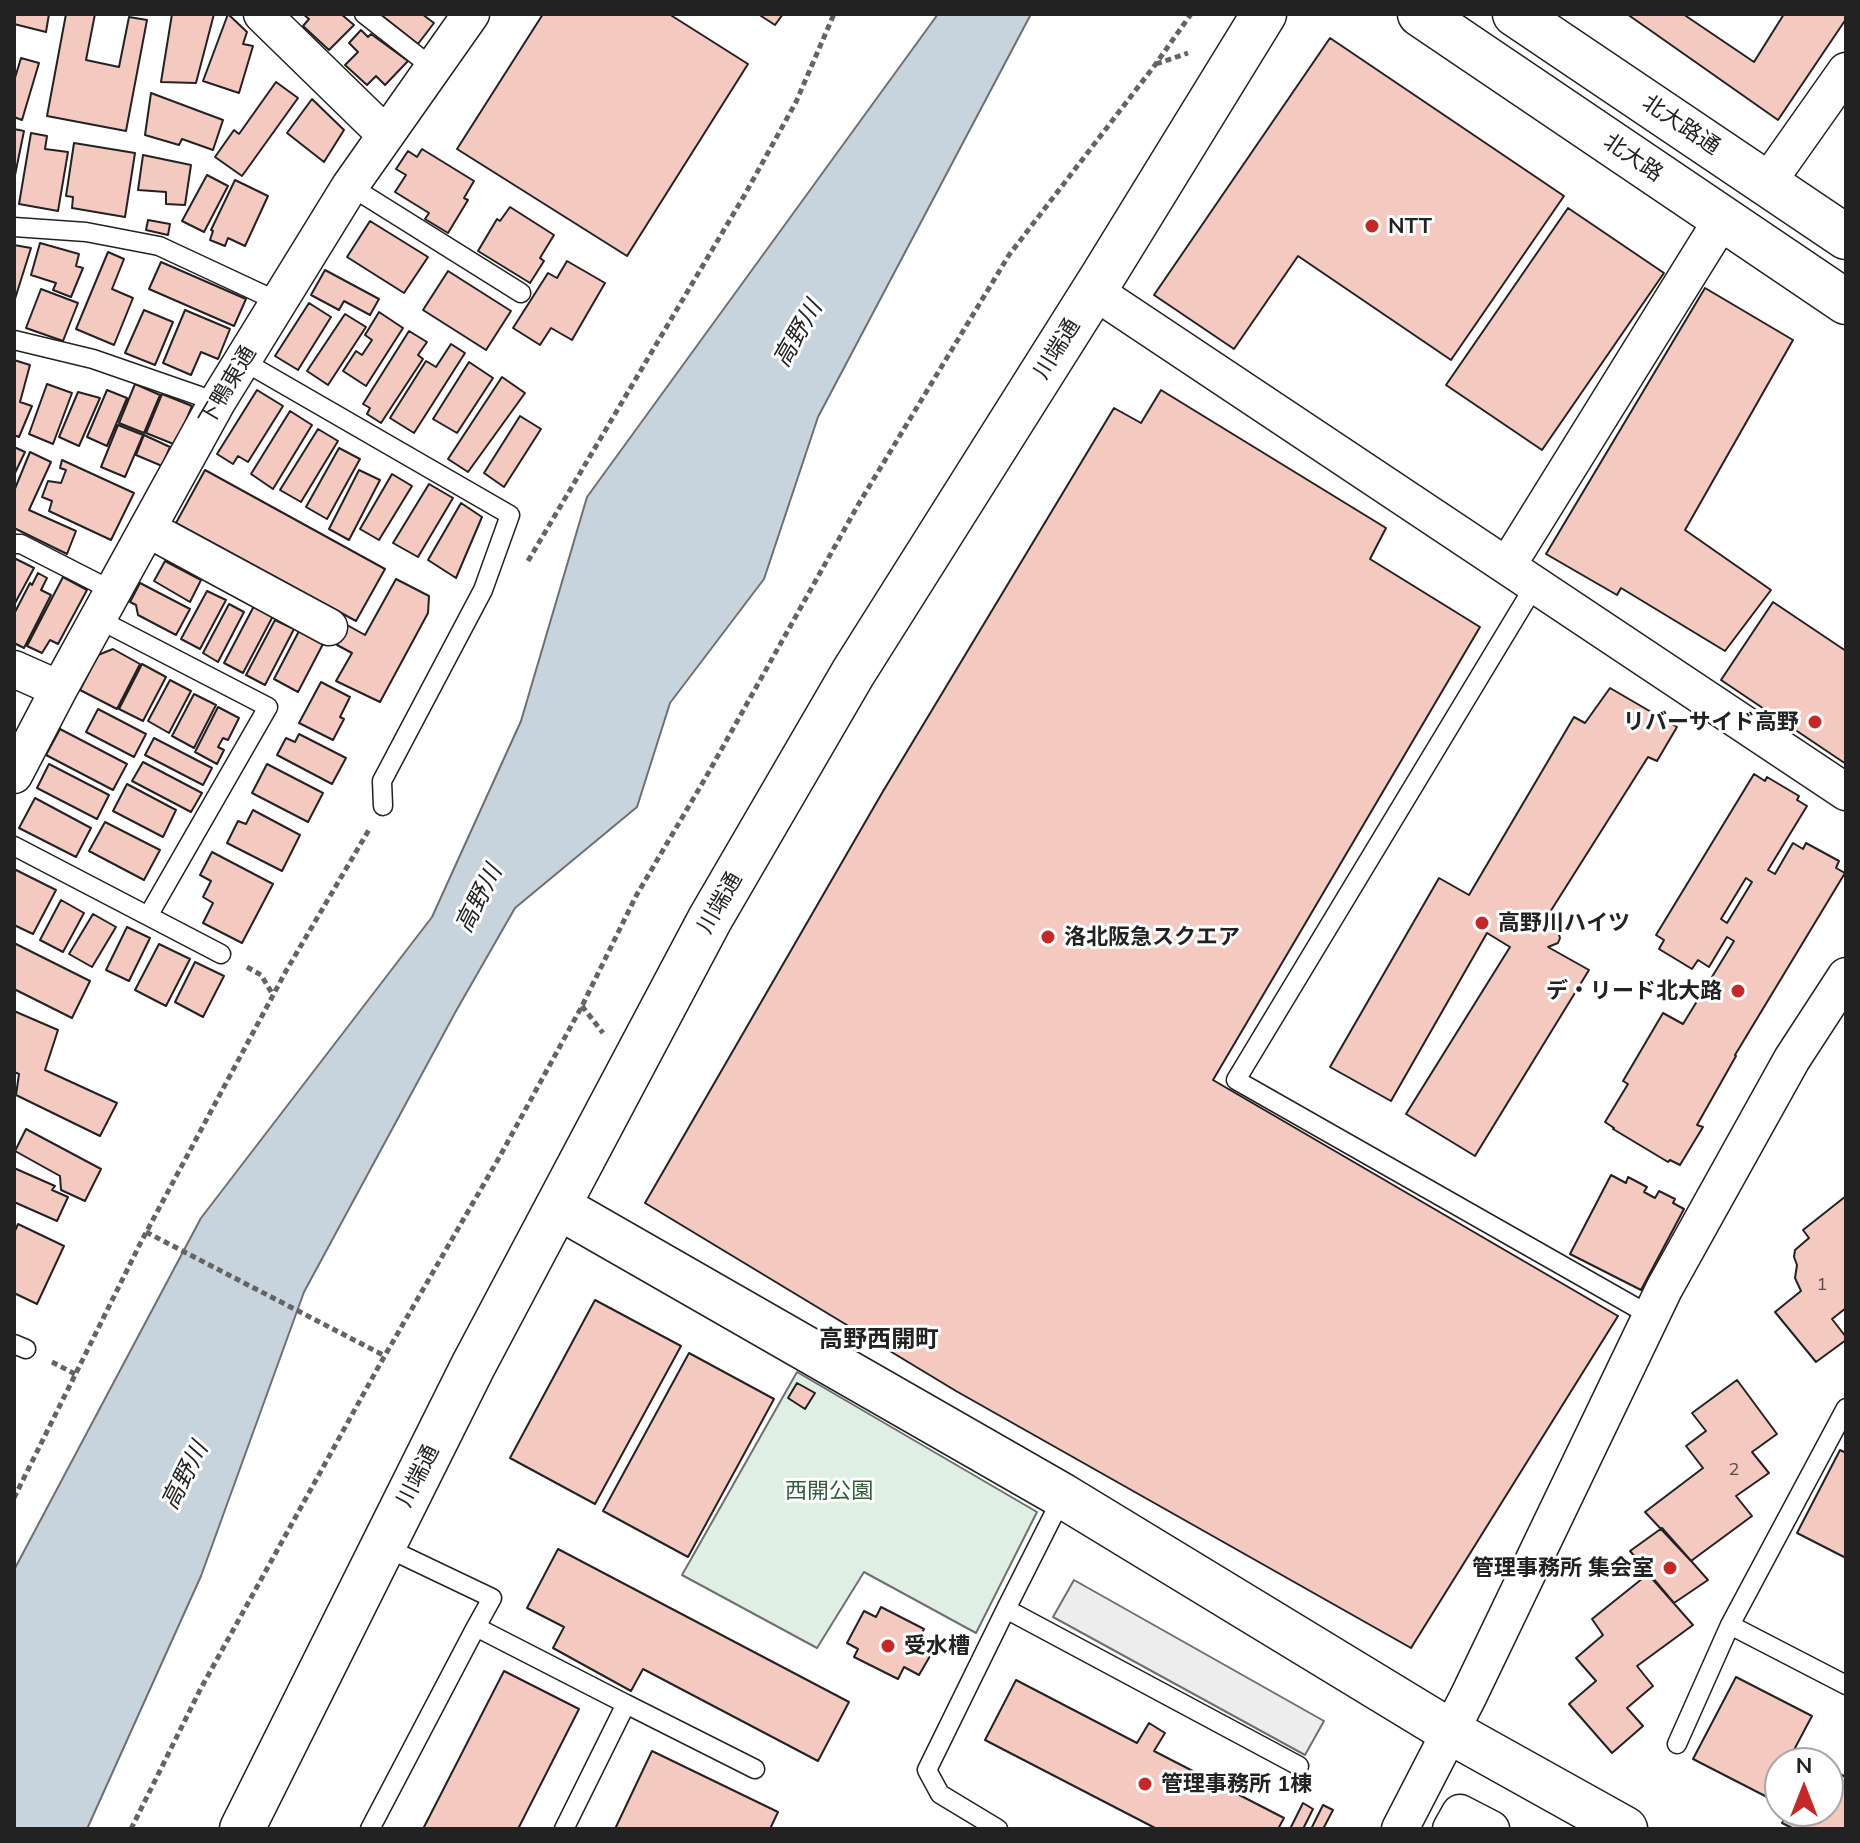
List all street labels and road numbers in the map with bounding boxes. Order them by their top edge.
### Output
street label: 北大路通 [1637,89,1725,161]
street label: 北大路 [1598,129,1668,187]
street label: 川端通 [1028,314,1086,384]
street label: 下鴨東通 [194,341,262,431]
street label: 川端通 [692,868,748,938]
street label: 川端通 [391,1441,445,1511]

